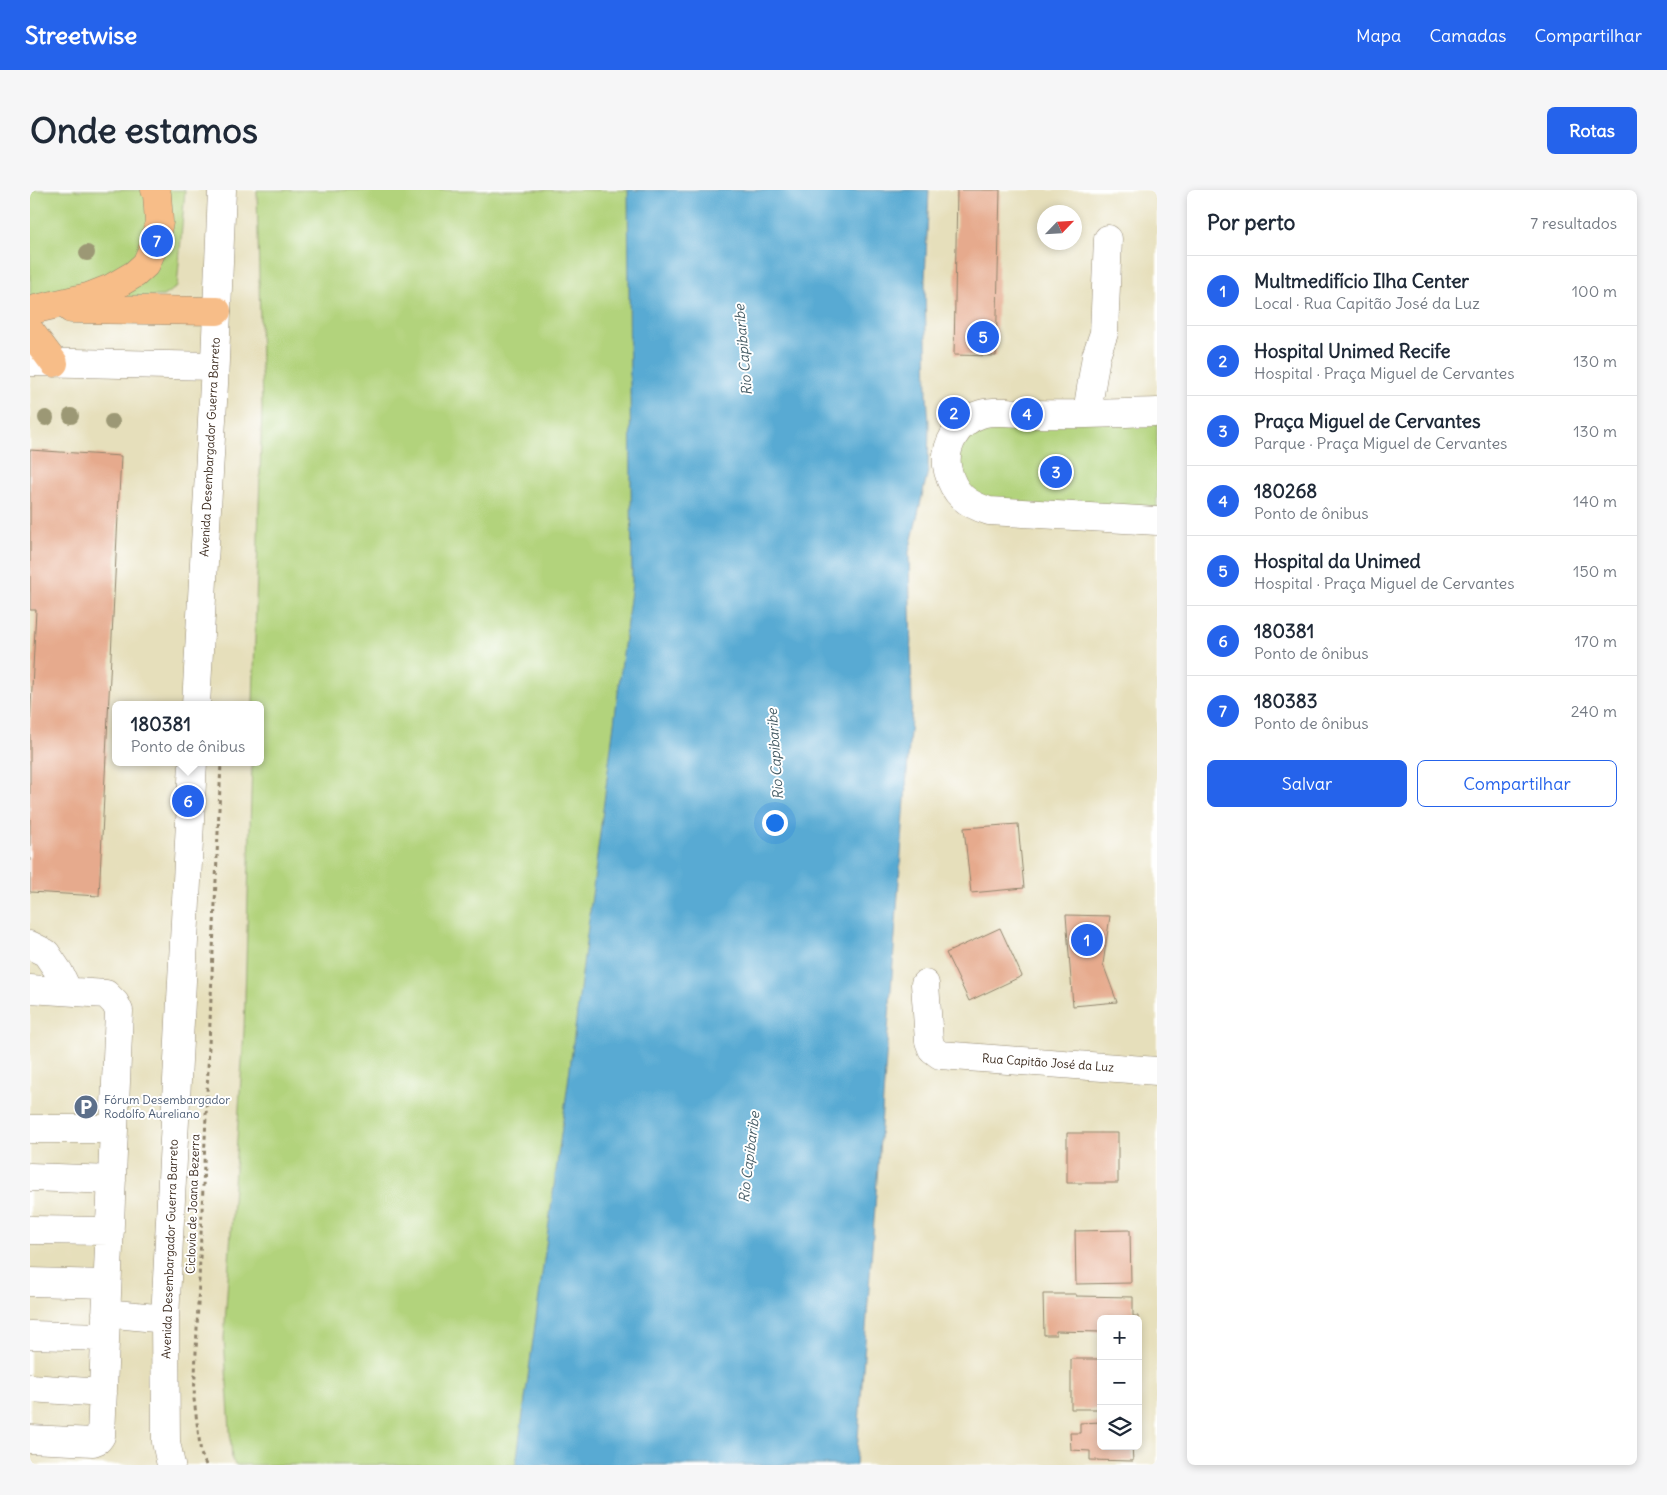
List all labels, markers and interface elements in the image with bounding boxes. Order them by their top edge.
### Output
text: Streetwise [25,20,137,50]
text: Mapa [1356,24,1401,47]
text: Camadas [1429,24,1506,47]
text: Compartilhar [1534,24,1642,47]
button: Rotas [1547,107,1637,154]
text: Onde estamos [30,108,258,152]
north arrow [1037,205,1082,250]
text: Por perto [1207,209,1295,236]
text: 7 resultados [1530,213,1617,233]
pin: 7 [141,222,173,260]
text: Multmedifício Ilha Center [1254,269,1469,293]
text: 1 [1220,281,1226,301]
text: 100 m [1572,281,1617,301]
text: Local · Rua Capitão José da Luz [1254,293,1480,313]
water label: Rio Capibaribe [730,302,756,396]
pin: 5 [967,318,999,356]
street label: Avenida Desembargador Guerra Barreto [196,337,223,557]
text: Hospital Unimed Recife [1254,339,1451,363]
text: 2 [1219,351,1227,371]
text: 130 m [1573,351,1617,371]
text: Hospital · Praça Miguel de Cervantes [1254,363,1515,383]
pin: 2 [938,394,970,432]
pin: 4 [1011,395,1043,433]
text: Praça Miguel de Cervantes [1254,409,1481,433]
text: 3 [1218,421,1228,441]
text: 130 m [1573,421,1617,441]
text: Parque · Praça Miguel de Cervantes [1254,433,1507,453]
pin: 3 [1040,453,1072,491]
text: 180268 [1254,479,1317,503]
text: 4 [1218,491,1228,511]
text: 140 m [1573,491,1617,511]
text: Ponto de ônibus [1254,503,1369,523]
text: Hospital da Unimed [1254,549,1421,573]
text: 5 [1218,561,1228,581]
text: 150 m [1573,561,1617,581]
text: Hospital · Praça Miguel de Cervantes [1254,573,1515,593]
text: 180381 [1254,619,1314,643]
text: 6 [1218,631,1228,651]
text: 170 m [1574,631,1617,651]
text: Ponto de ônibus [1254,643,1369,663]
text: 180383 [1254,689,1318,713]
popup [112,701,264,766]
text: 7 [1219,701,1227,721]
text: 240 m [1571,701,1617,721]
water label: Rio Capibaribe [763,706,787,800]
text: 180381 [131,712,191,736]
text: Ponto de ônibus [1254,713,1369,733]
text: Ponto de ônibus [131,736,245,756]
button: Salvar [1207,760,1407,807]
button: Compartilhar [1417,760,1617,807]
pin: 6 [172,782,204,820]
your location [762,810,788,836]
pin: 1 [1071,921,1103,959]
street label: Rua Capitão José da Luz [982,1050,1115,1075]
place label: Fórum Desembargador Rodolfo Aureliano [104,1092,230,1121]
parking icon: Fórum Desembargador Rodolfo Aureliano [73,1094,99,1120]
water label: Rio Capibaribe [735,1109,764,1203]
street label: Ciclovia de Joana Bezerra [183,1134,202,1274]
street label: Avenida Desembargador Guerra Barreto [158,1139,181,1359]
map controls [1097,1315,1142,1450]
button: + [1097,1315,1142,1360]
button: − [1097,1360,1142,1405]
button: layers [1097,1405,1142,1450]

